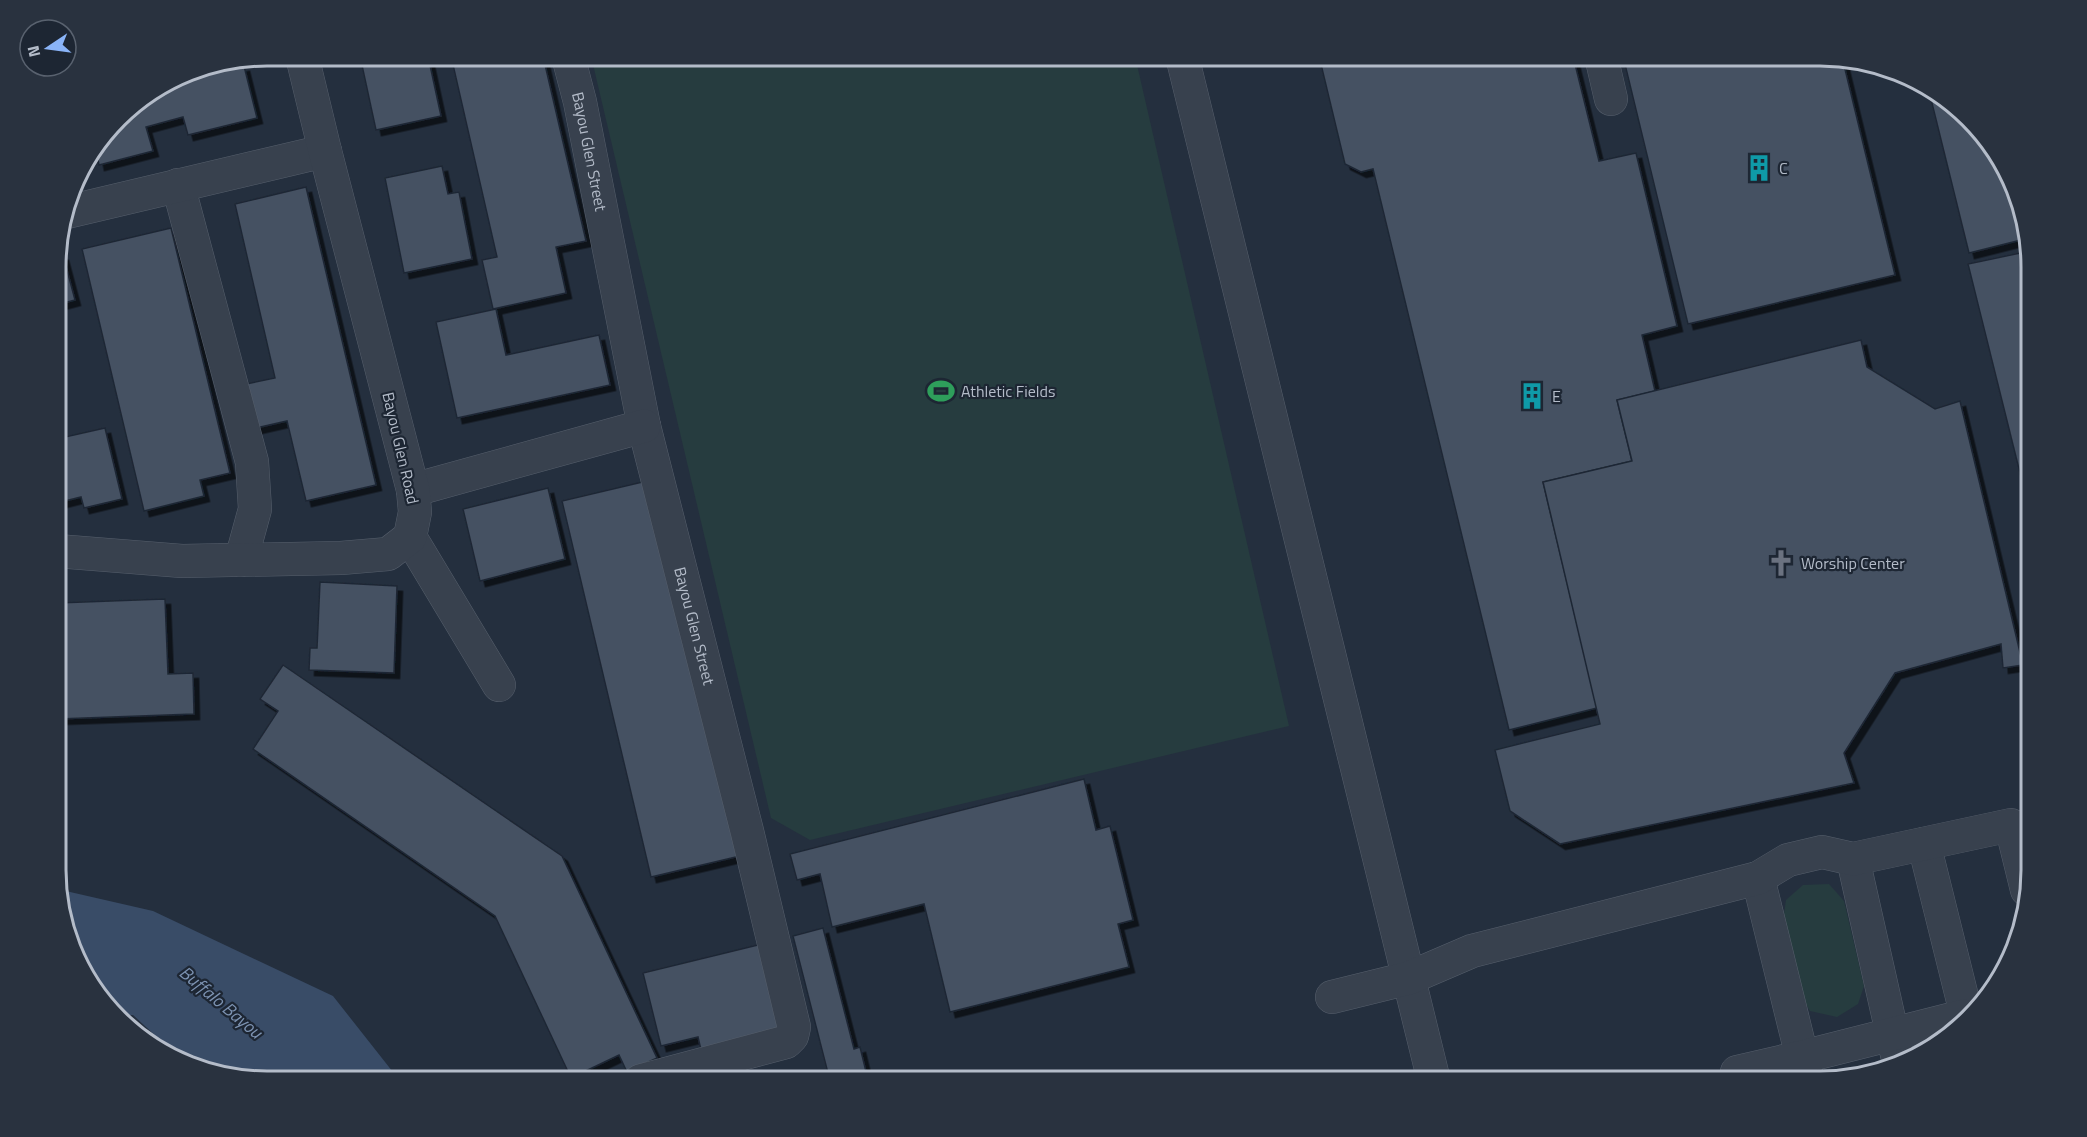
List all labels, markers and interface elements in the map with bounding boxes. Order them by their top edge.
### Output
north arrow [18,18,78,78]
text: N [20,43,46,59]
street label: Bayou Glen Street [566,89,613,214]
building icon: C [1744,153,1774,183]
place label: C [1779,156,1788,180]
sports icon: Athletic Fields [926,376,956,406]
place label: Athletic Fields [961,379,1055,403]
building icon: E [1517,381,1547,411]
place label: E [1552,384,1561,408]
street label: Bayou Glen Road [376,390,426,506]
church icon: Worship Center [1766,548,1796,578]
place label: Worship Center [1801,551,1905,575]
street label: Bayou Glen Street [668,564,721,688]
water label: Buffalo Bayou [174,959,269,1046]

